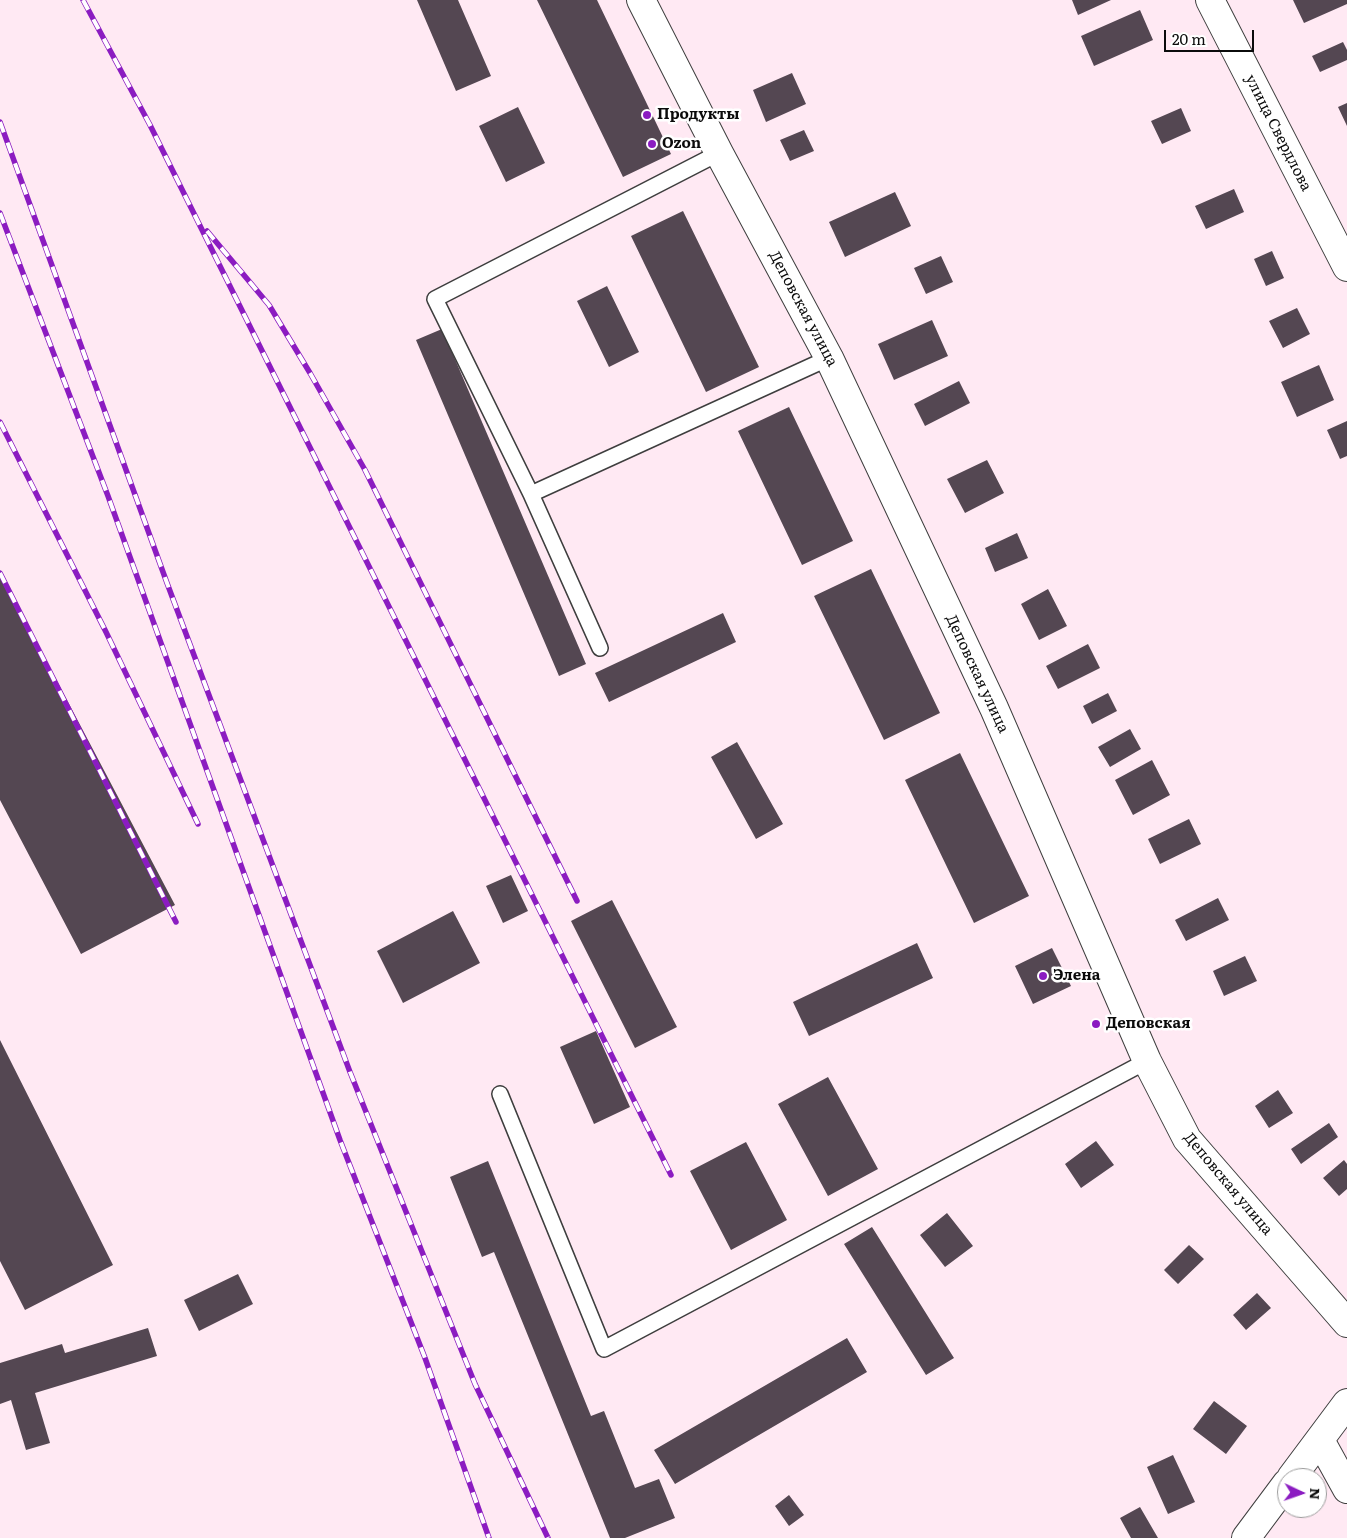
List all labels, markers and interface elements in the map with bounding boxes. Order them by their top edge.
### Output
scale bar [1167,20,1257,52]
text: 20 m [1172,27,1206,50]
street label: улица Свердлова [1241,72,1315,194]
place label: Продукты [657,106,739,124]
marker: Продукты [641,109,653,121]
place label: Ozon [662,135,701,153]
marker: Ozon [646,138,658,150]
street label: Деповская улица [765,248,841,370]
street label: Деповская улица [942,612,1012,736]
place label: Элена [1053,967,1100,985]
marker: Элена [1037,970,1049,982]
place label: Деповская [1106,1015,1191,1033]
marker: Деповская [1090,1018,1102,1030]
street label: Деповская улица [1180,1129,1276,1239]
north arrow [1277,1468,1327,1518]
text: N [1306,1487,1326,1500]

